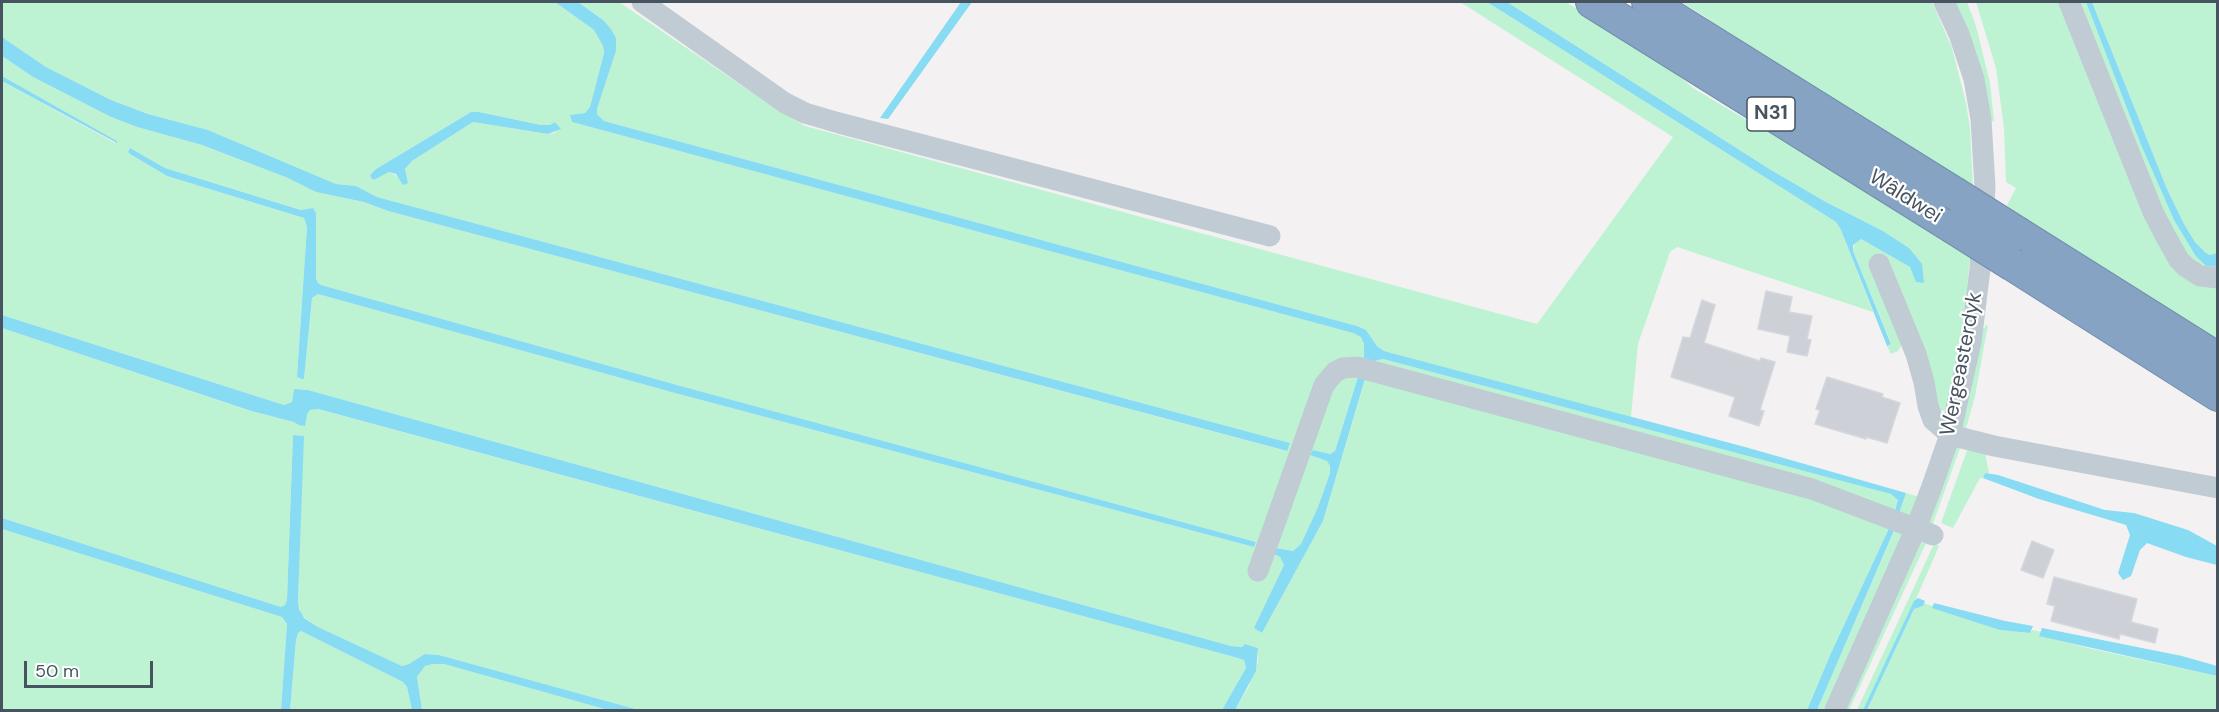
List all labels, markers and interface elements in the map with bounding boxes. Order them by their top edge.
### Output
road number: N31 [1747,97,1795,131]
street label: Wâldwei [1864,165,1946,229]
street label: Wergeasterdyk [1936,290,1988,438]
scale bar [27,649,156,687]
text: 50 m [35,659,79,683]

